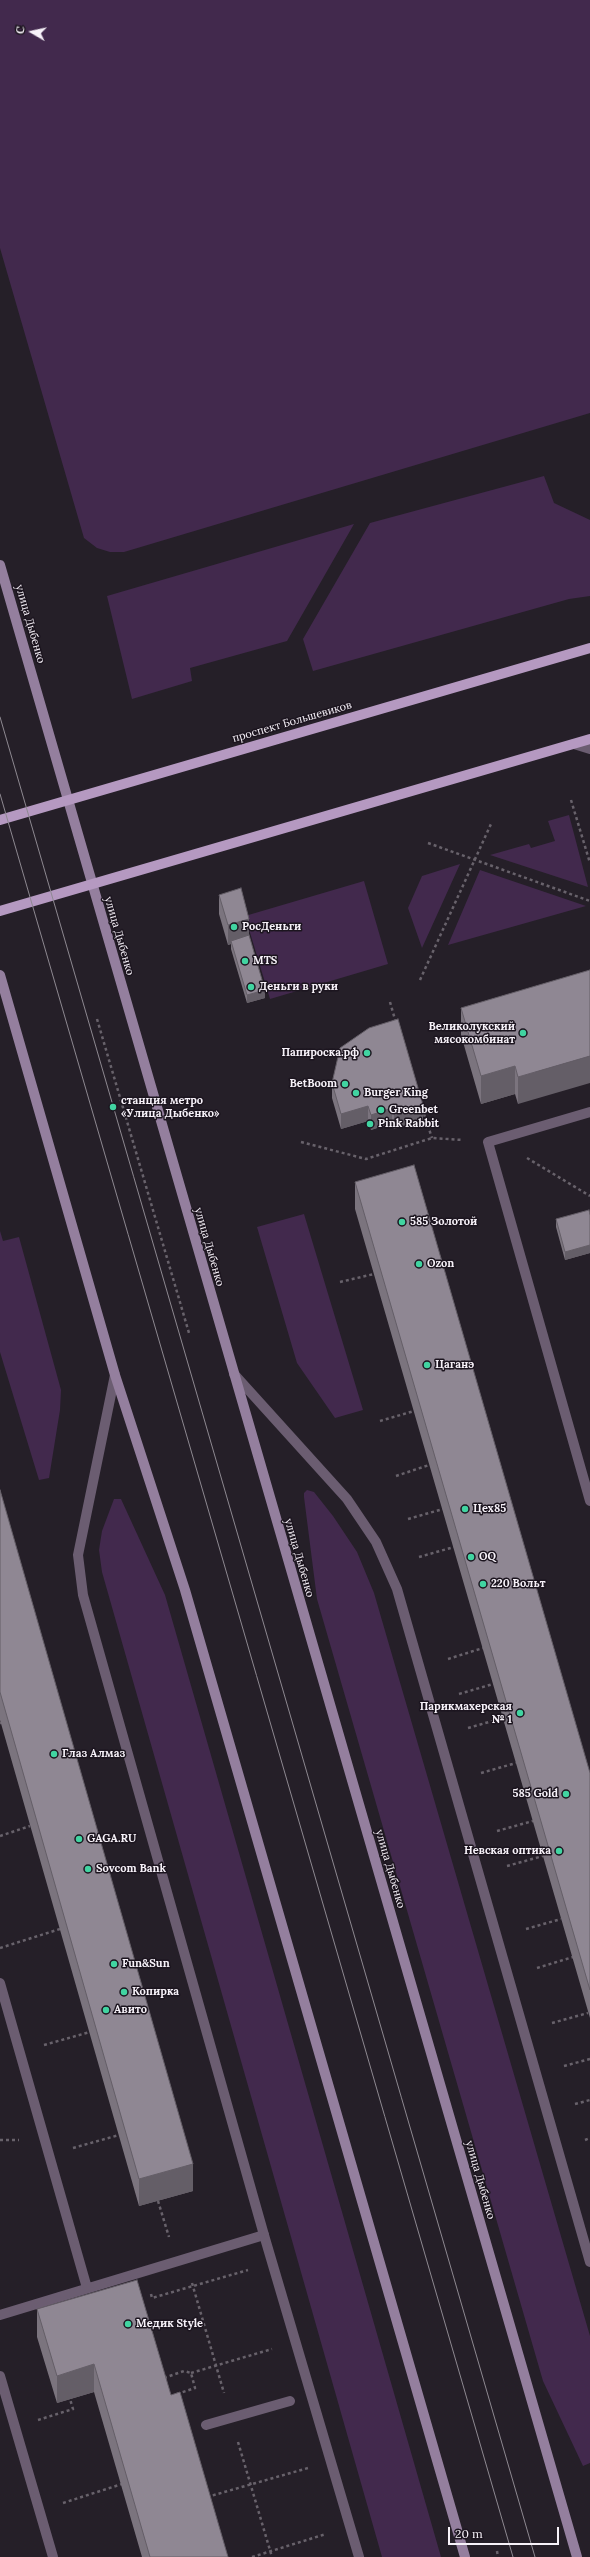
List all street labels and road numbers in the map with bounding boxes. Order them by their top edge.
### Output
street label: улица Дыбенко [12,583,48,665]
street label: проспект Большевиков [231,699,353,745]
street label: улица Дыбенко [101,895,137,977]
street label: улица Дыбенко [191,1206,227,1288]
street label: улица Дыбенко [281,1517,317,1599]
street label: улица Дыбенко [372,1828,408,1910]
street label: улица Дыбенко [462,2139,498,2221]

